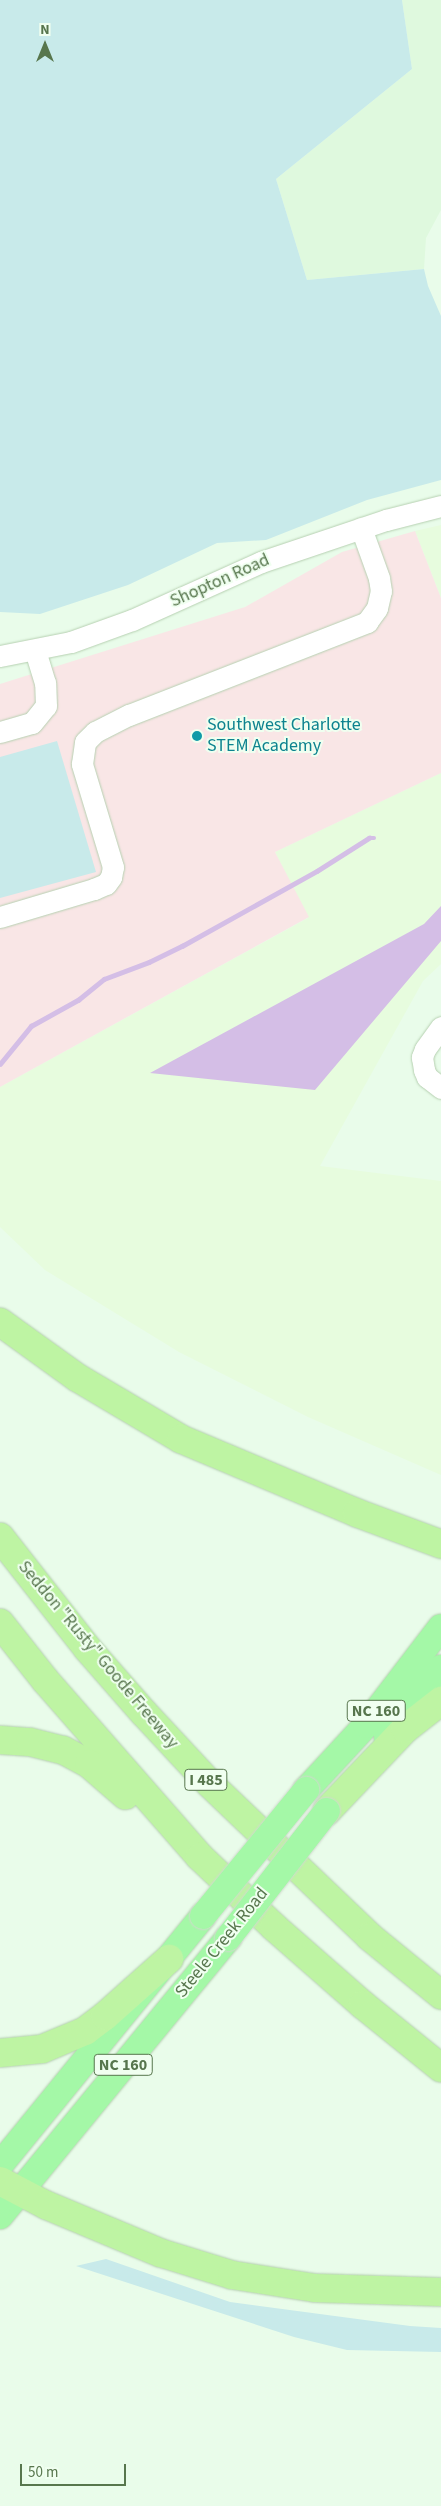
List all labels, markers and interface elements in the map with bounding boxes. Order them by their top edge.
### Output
north arrow [20,20,70,70]
text: N [40,20,50,40]
street label: Shopton Road [167,549,273,613]
place label: Southwest Charlotte STEM Academy [207,715,361,758]
marker: Southwest Charlotte STEM Academy [191,730,203,742]
street label: Seddon "Rusty" Goode Freeway [13,1557,183,1753]
road number: NC 160 [346,1698,406,1724]
road number: I 485 [184,1766,228,1794]
street label: Steele Creek Road [171,1884,273,2002]
road number: NC 160 [93,2052,153,2078]
scale bar [22,2454,129,2486]
text: 50 m [28,2462,58,2483]

